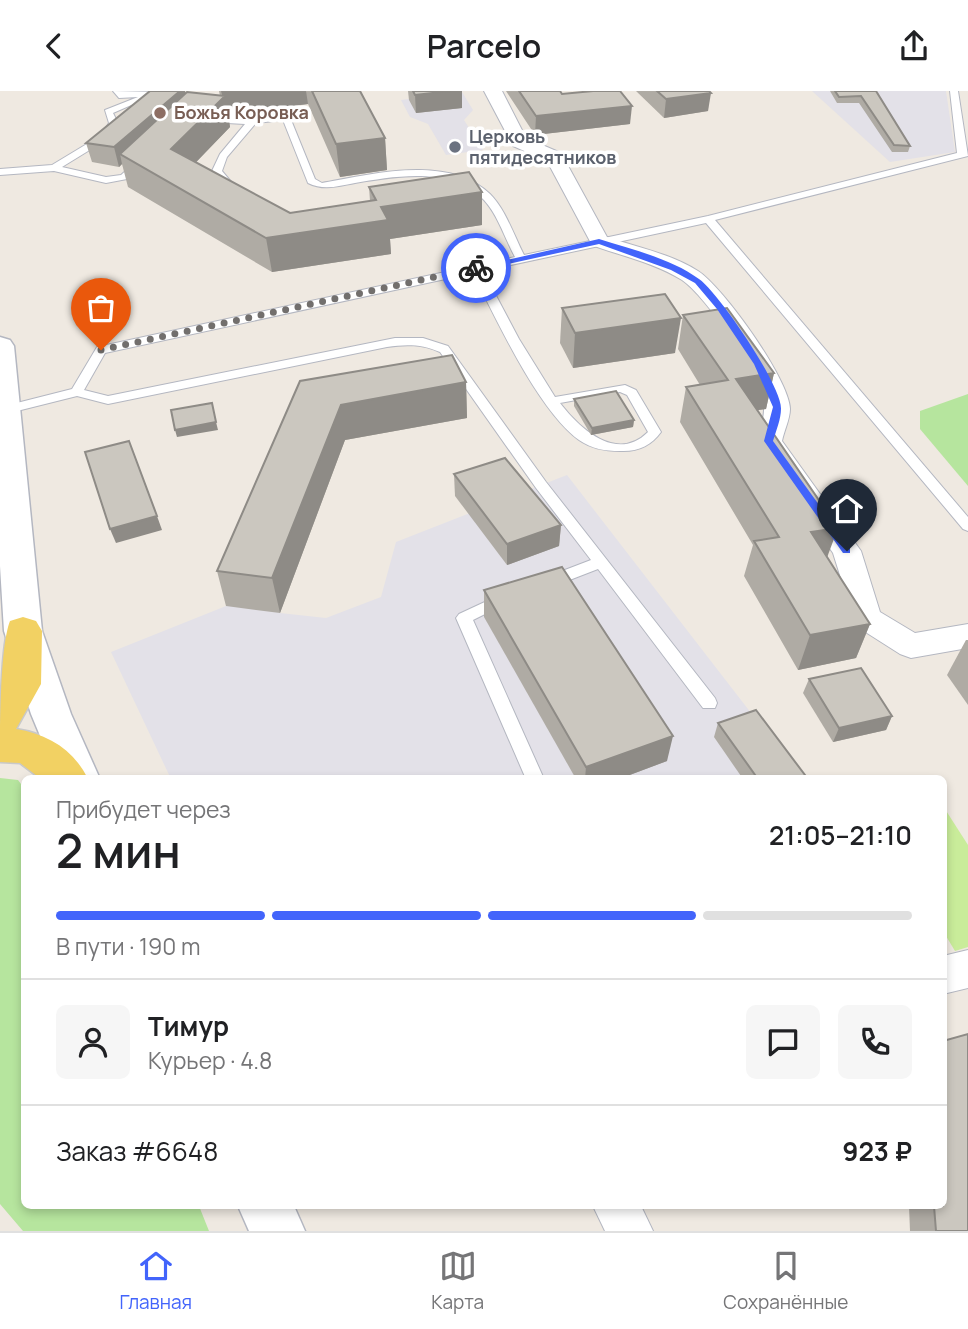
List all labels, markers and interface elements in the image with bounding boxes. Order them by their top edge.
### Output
text: Parcelo [427,24,541,68]
icon: back [35,27,73,65]
icon: share [895,27,933,65]
place label: Божья Коровка [174,100,309,124]
marker: Божья Коровка [152,105,168,121]
place label: Церковь пятидесятников [469,124,616,169]
marker: Церковь пятидесятников [447,139,463,155]
courier [441,233,511,303]
icon: bike [457,249,495,287]
pin [71,278,131,350]
icon: bag [82,289,120,327]
pin [817,479,877,551]
icon: home [828,490,866,528]
text: Прибудет через [56,793,231,825]
text: 21:05–21:10 [769,817,912,853]
text: 2 мин [56,819,181,882]
text: В пути · 190 m [56,930,200,962]
button: person [56,1005,130,1079]
button: chat [746,1005,820,1079]
button: phone [838,1005,912,1079]
text: Тимур [148,1008,229,1044]
text: Курьер · 4.8 [148,1044,272,1076]
text: Заказ #6648 [56,1133,218,1169]
text: 923 ₽ [842,1133,912,1169]
tab: Главная [120,1247,192,1315]
tab: Карта [431,1247,484,1315]
tab: Сохранённые [723,1247,848,1315]

